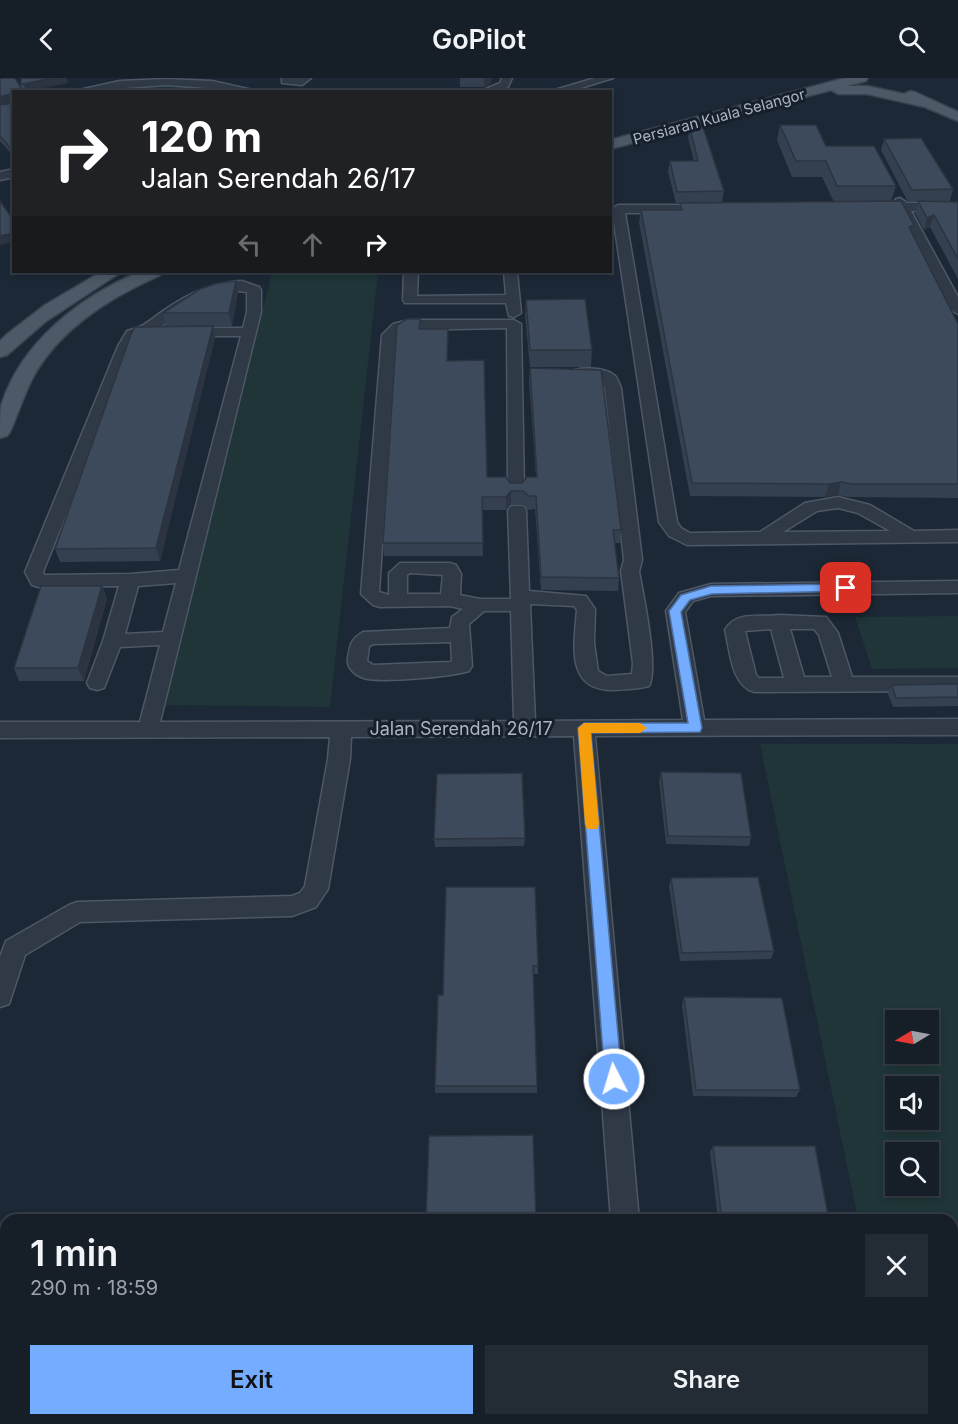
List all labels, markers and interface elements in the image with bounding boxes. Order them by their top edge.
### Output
icon: back [30,23,63,56]
text: GoPilot [432,23,526,56]
icon: search [895,23,928,56]
street label: Persiaran Kuala Selangor [631,84,807,149]
text: 120 m [141,111,262,162]
icon: right [42,114,120,192]
text: Jalan Serendah 26/17 [141,162,416,195]
icon: left [233,228,266,261]
icon: ahead [296,228,329,261]
icon: right [359,228,392,261]
pin [820,562,871,613]
icon: arrive [829,571,862,604]
street label: Jalan Serendah 26/17 [369,718,553,739]
north arrow [885,1010,939,1064]
map controls [885,1010,939,1196]
position arrow [582,1047,646,1111]
button: sound [885,1076,939,1130]
button: search [885,1142,939,1196]
text: 1 min [30,1231,118,1275]
button: close [865,1234,928,1297]
text: 290 m · 18:59 [30,1276,158,1300]
button: Exit [30,1345,473,1414]
button: Share [485,1345,928,1414]

